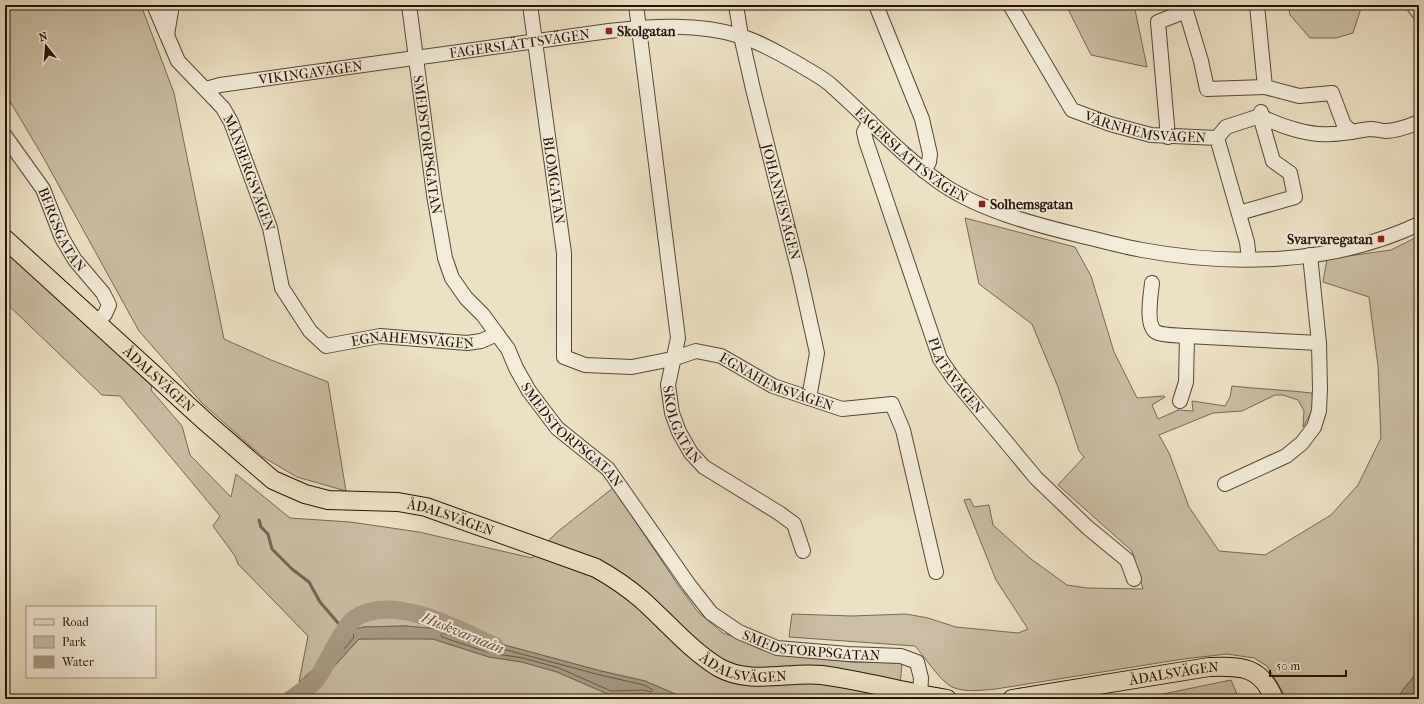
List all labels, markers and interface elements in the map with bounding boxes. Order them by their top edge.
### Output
place label: Skolgatan [617,23,676,40]
north arrow [26,26,66,66]
street label: FAGERSLÄTTSVÄGEN [448,26,591,62]
marker: Skolgatan [604,26,614,36]
text: N [37,29,50,44]
street label: VIKINGAVÄGEN [256,57,364,89]
street label: SMEDSTORPSGATAN [409,74,445,216]
street label: FAGERSLÄTTSVÄGEN [851,104,971,207]
street label: VÄRNHEMSVÄGEN [1081,107,1207,147]
street label: MÅNBERGSVÄGEN [219,111,279,234]
street label: BLOMGATAN [539,135,568,226]
street label: JOHANNESVÄGEN [758,141,804,262]
street label: BERGSGATAN [34,185,90,276]
place label: Solhemsgatan [990,196,1074,213]
marker: Solhemsgatan [977,199,987,209]
place label: Svarvaregatan [1287,231,1374,248]
marker: Svarvaregatan [1376,234,1386,244]
street label: EGNAHEMSVÄGEN [350,328,476,352]
street label: PLATÅVÄGEN [924,335,987,418]
street label: ÅDALSVÄGEN [119,341,198,416]
street label: EGNAHEMSVÄGEN [716,349,836,415]
street label: SMEDSTORPSGATAN [517,380,626,491]
street label: SKOLGATAN [659,384,705,468]
street label: ÅDALSVÄGEN [405,495,496,540]
legend [26,606,156,678]
water label: Huskvarnaån [418,608,507,658]
text: Road [62,615,89,629]
street label: SMEDSTORPSGATAN [740,626,881,664]
text: Park [62,635,87,649]
street label: ÅDALSVÄGEN [695,648,788,686]
scale bar [1270,652,1346,678]
text: Water [61,655,95,669]
street label: ÅDALSVÄGEN [1127,659,1219,689]
text: 50 m [1276,659,1300,673]

